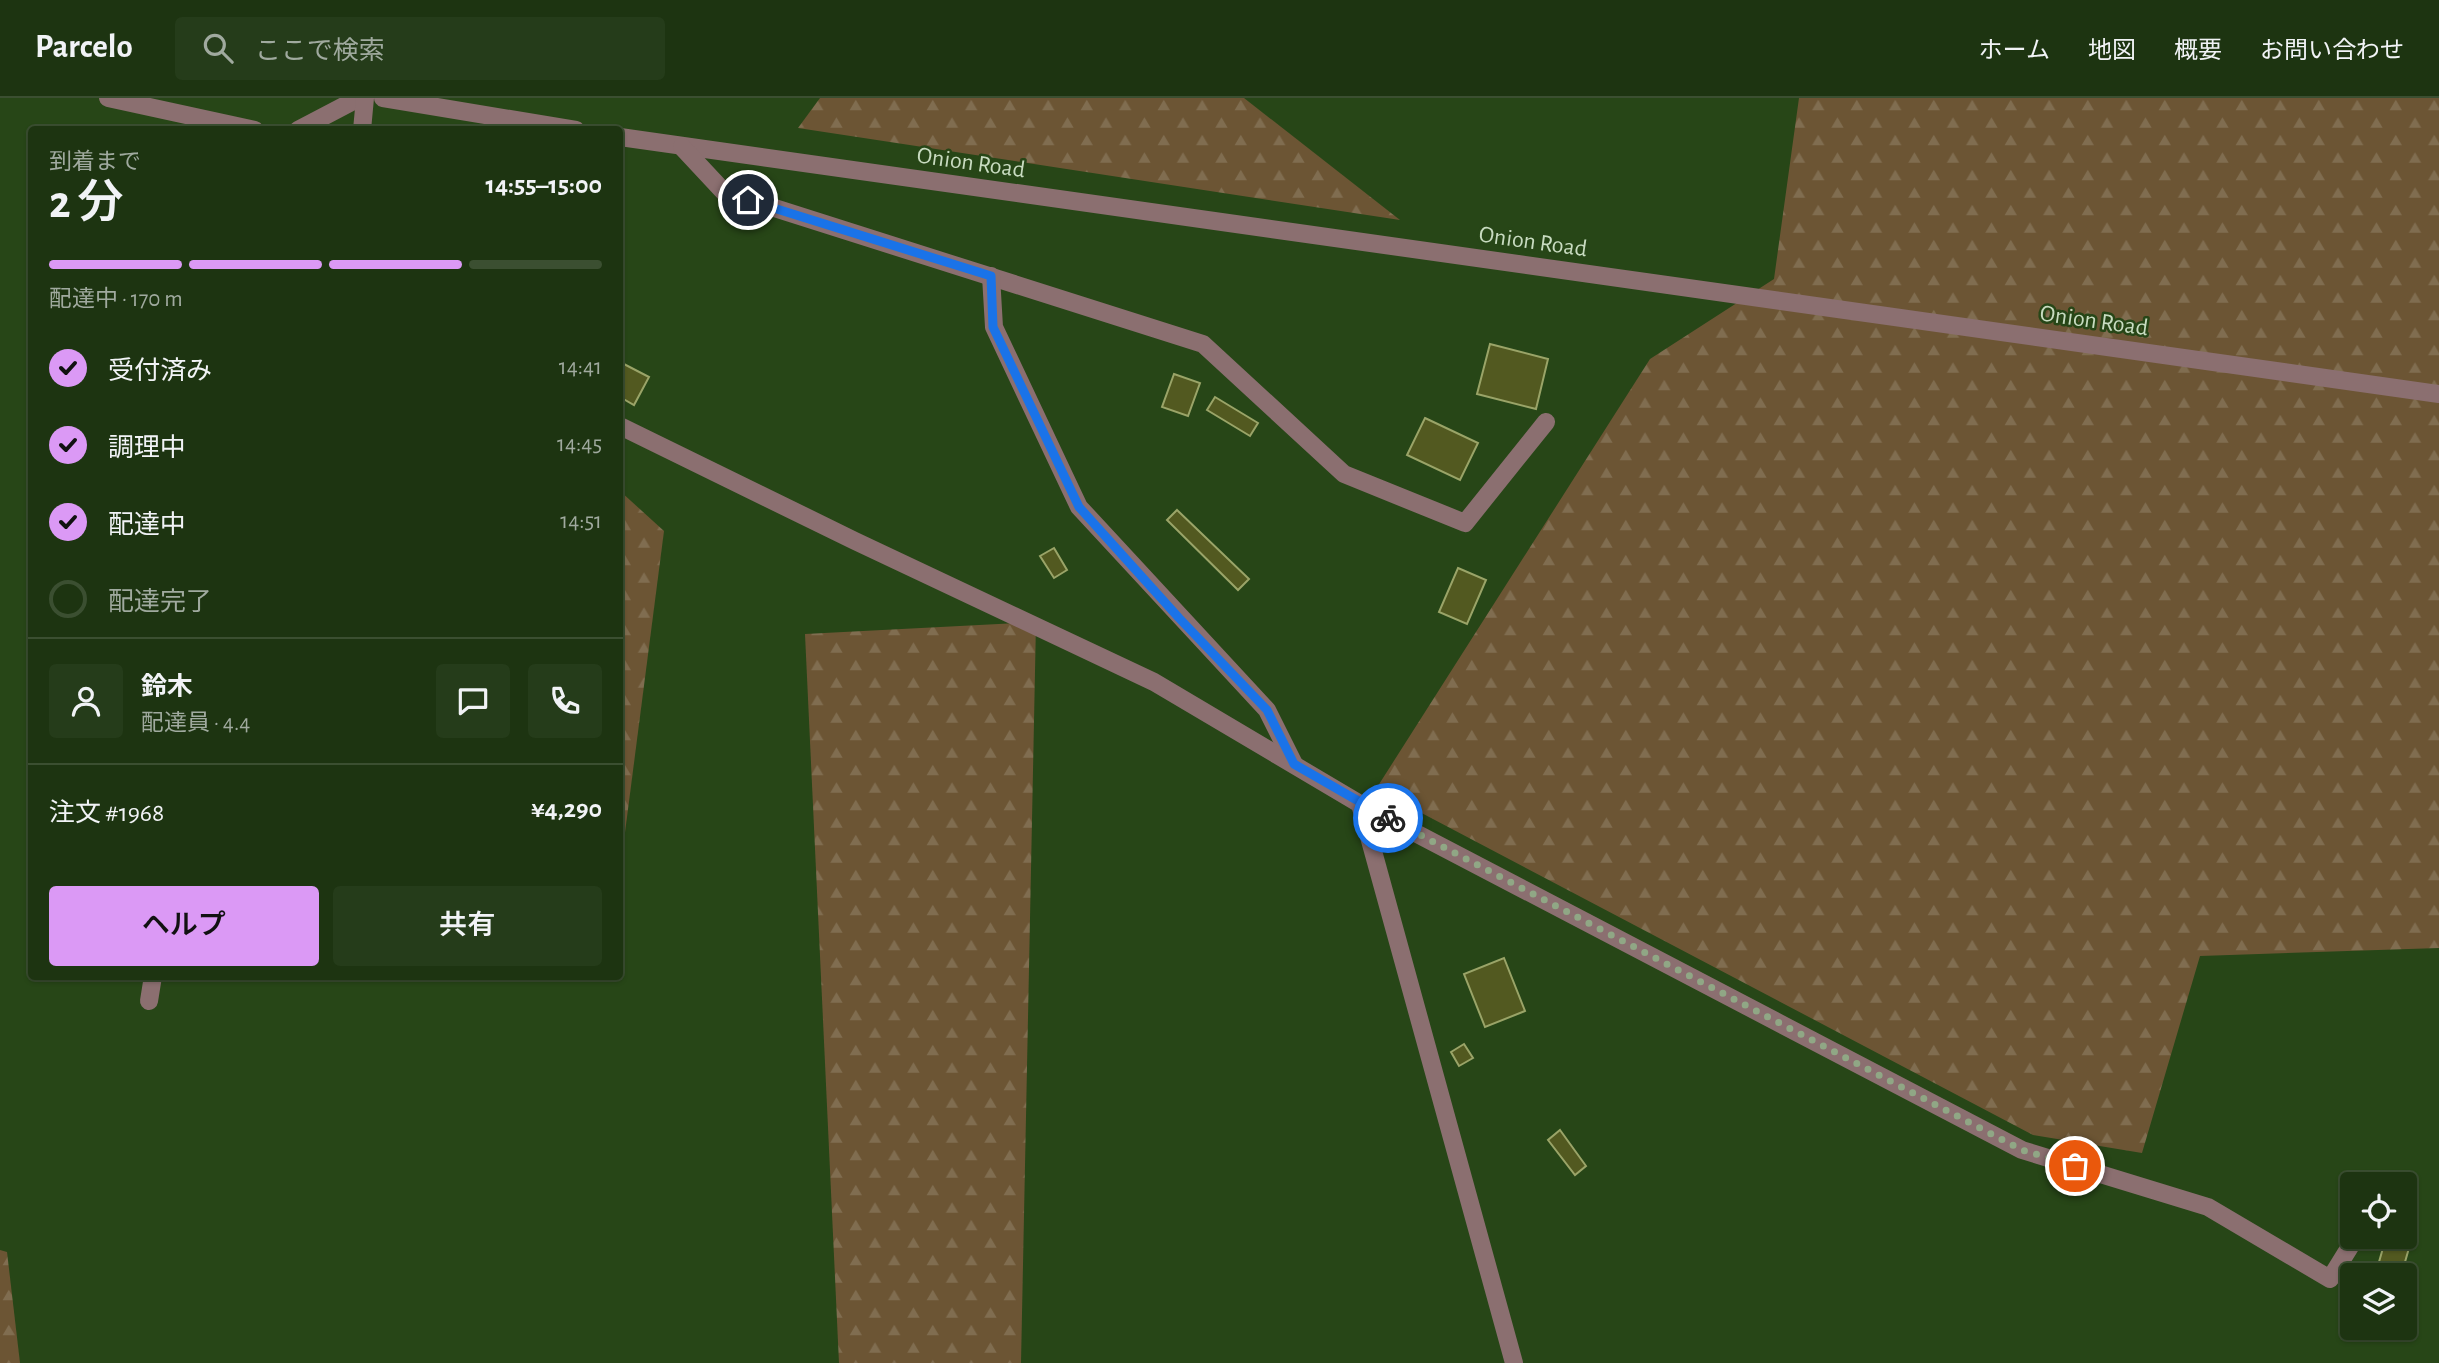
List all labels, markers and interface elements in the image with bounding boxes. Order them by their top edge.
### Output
search box [175,17,665,80]
icon: search [199,29,237,67]
text: Parcelo [35,31,133,64]
text: ここで検索 [255,38,385,64]
text: ホーム [1979,39,2050,63]
text: 地図 [2088,39,2136,63]
text: 概要 [2174,39,2222,63]
text: お問い合わせ [2260,39,2404,63]
street label: Onion Road [915,144,1027,182]
text: 到着まで [49,151,141,174]
pin [718,170,778,230]
text: 14:55–15:00 [486,172,602,198]
text: 2 分 [49,180,124,226]
icon: home [729,181,767,219]
street label: Onion Road [1477,223,1589,261]
text: 配達中 · 170 m [49,288,183,311]
street label: Onion Road [2038,302,2150,340]
icon: check [49,349,87,387]
text: 14:41 [559,356,602,379]
text: 受付済み [108,358,212,384]
icon: check [49,426,87,464]
text: 14:45 [557,433,602,456]
text: 調理中 [108,435,186,461]
icon: check [49,503,87,541]
text: 14:51 [560,510,602,533]
text: 配達中 [108,512,186,538]
text: 配達完了 [108,589,212,615]
button: person [49,664,123,738]
button: chat [436,664,510,738]
button: phone [528,664,602,738]
text: 鈴木 [141,674,193,700]
text: 配達員 · 4.4 [141,712,250,735]
courier [1353,783,1423,853]
text: ¥4,290 [531,796,602,822]
icon: bike [1369,799,1407,837]
text: 注文 #1968 [49,800,164,826]
button: ヘルプ [49,886,319,966]
button: 共有 [333,886,602,966]
pin [2045,1136,2105,1196]
icon: bag [2056,1147,2094,1185]
map controls [2340,1172,2417,1340]
button: locate [2340,1172,2417,1249]
button: layers [2340,1263,2417,1340]

